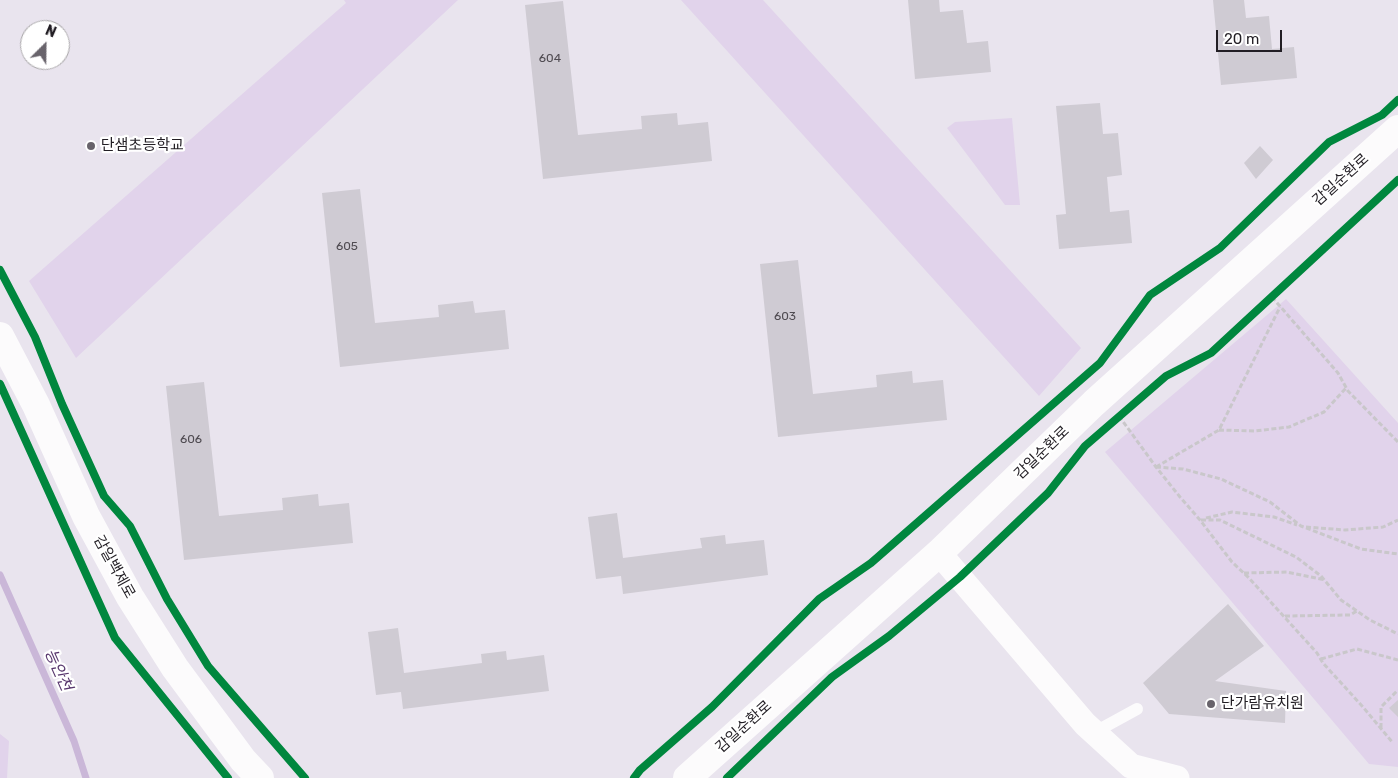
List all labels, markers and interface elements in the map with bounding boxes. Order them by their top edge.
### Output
north arrow [20,20,70,70]
scale bar [1218,20,1284,52]
text: N [43,22,59,41]
text: 20 m [1224,30,1259,48]
house number: 604 [539,52,561,66]
place label: 단샘초등학교 [101,137,184,155]
marker: 단샘초등학교 [85,140,97,152]
street label: 감일순환로 [1309,150,1373,210]
house number: 605 [336,240,358,254]
house number: 603 [774,310,796,324]
street label: 감일순환로 [1011,423,1073,483]
house number: 606 [180,433,202,447]
street label: 감일백제로 [89,532,139,602]
water label: 능안천 [40,646,76,694]
place label: 단가람유치원 [1221,695,1304,713]
street label: 감일순환로 [712,697,776,757]
marker: 단가람유치원 [1205,698,1217,710]

